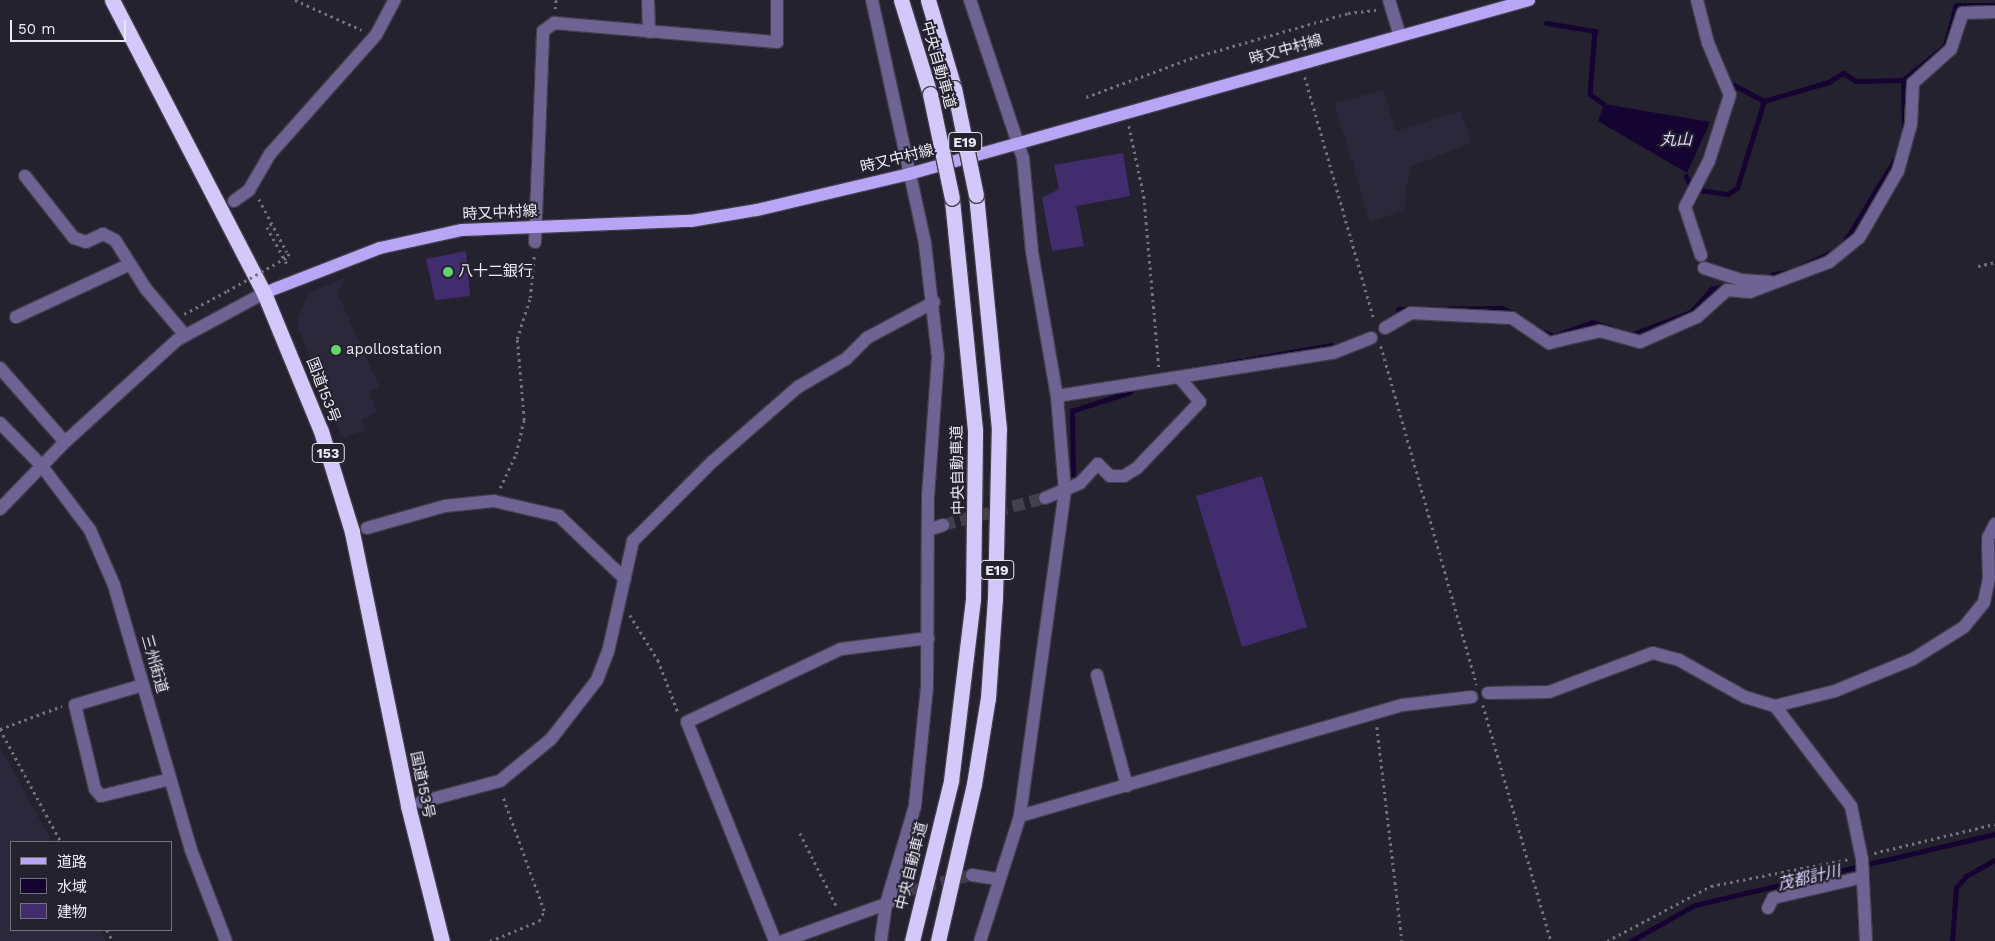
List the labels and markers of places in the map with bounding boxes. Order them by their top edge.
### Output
place label: 八十二銀行 [458,263,533,281]
marker: 八十二銀行 [442,266,454,278]
place label: apollostation [346,341,442,359]
marker: apollostation [330,344,342,356]

